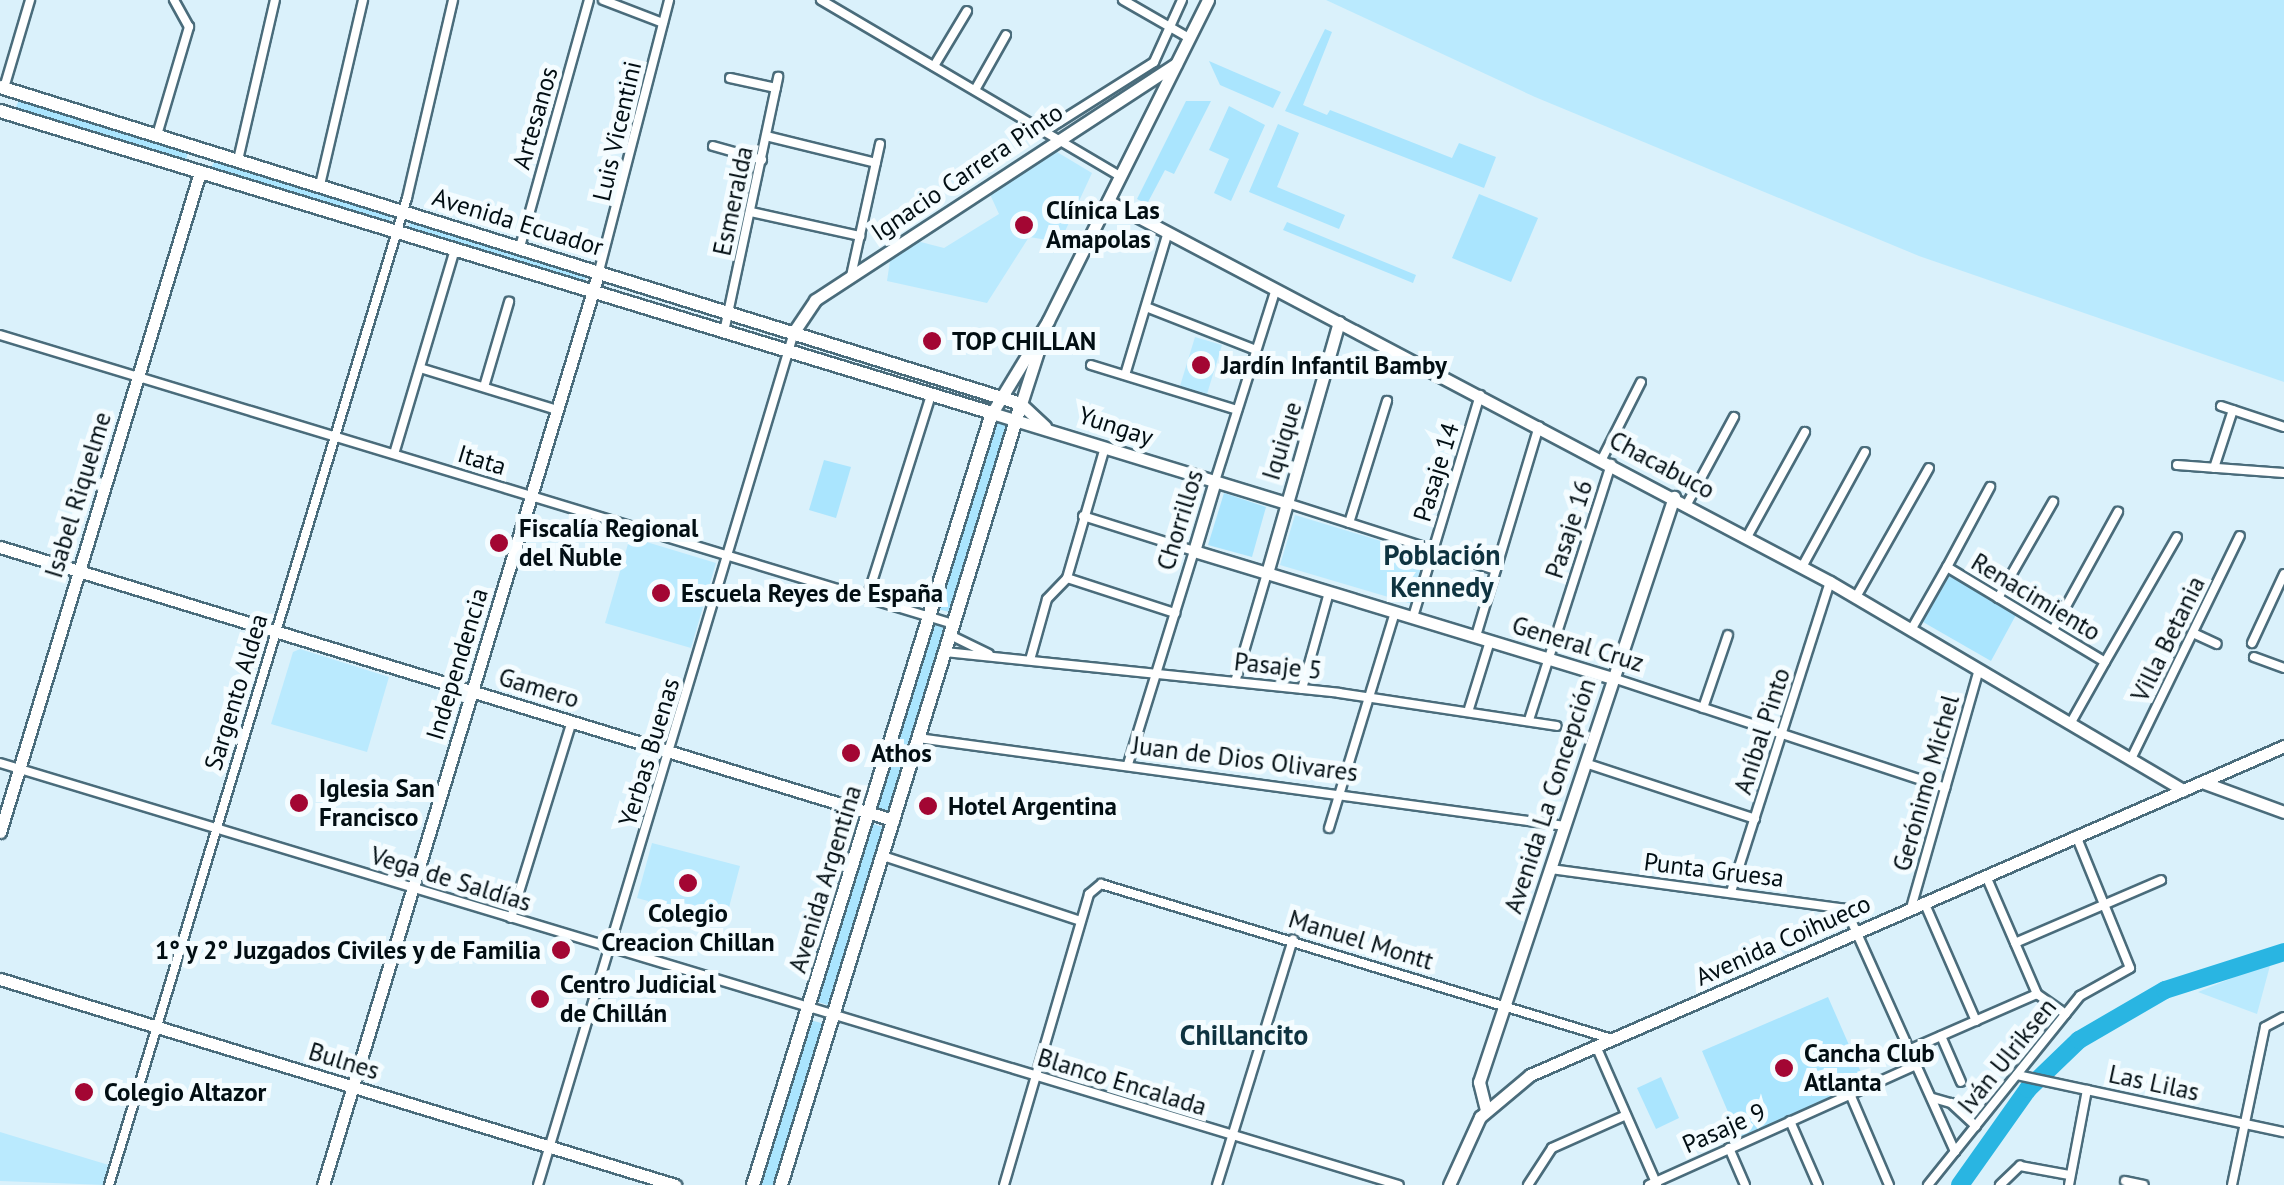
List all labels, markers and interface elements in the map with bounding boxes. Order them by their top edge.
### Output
street label: Luis Vicentini [586,58,648,204]
street label: Artesanos [506,63,564,173]
street label: Ignacio Carrera Pinto [866,97,1068,247]
street label: Esmeralda [707,144,759,258]
street label: Avenida Ecuador [429,182,607,262]
place label: Clínica Las Amapolas [1046,196,1160,255]
marker: Clínica Las Amapolas [1011,212,1037,238]
place label: TOP CHILLAN [952,326,1098,356]
marker: TOP CHILLAN [921,330,943,352]
place label: Jardín Infantil Bamby [1221,350,1447,380]
marker: Jardín Infantil Bamby [1190,354,1212,376]
street label: Iquique [1256,398,1308,484]
street label: Yungay [1075,400,1157,452]
street label: Isabel Riquelme [39,408,117,582]
street label: Pasaje 14 [1407,419,1465,525]
street label: Chacabuco [1604,425,1720,505]
street label: Itata [454,438,510,482]
street label: Chorrillos [1151,466,1209,574]
street label: Pasaje 16 [1539,476,1599,582]
place label: Fiscalía Regional del Ñuble [519,514,698,573]
marker: Fiscalía Regional del Ñuble [488,532,510,554]
district label: Población Kennedy [1383,538,1501,604]
street label: Renacimiento [1966,547,2106,647]
street label: Villa Betania [2125,572,2211,706]
place label: Escuela Reyes de España [681,578,943,608]
marker: Escuela Reyes de España [650,582,672,604]
street label: Independencia [420,584,494,744]
street label: Sargento Aldea [198,610,274,774]
street label: General Cruz [1508,610,1648,678]
street label: Pasaje 5 [1233,646,1323,686]
street label: Gamero [495,662,583,714]
street label: Aníbal Pinto [1728,664,1796,798]
street label: Yerbas Buenas [612,674,686,830]
street label: Avenida La Concepción [1498,675,1602,917]
street label: Gerónimo Michel [1886,691,1966,875]
street label: Juan de Dios Olivares [1130,730,1360,788]
place label: Athos [871,738,932,768]
marker: Athos [840,742,862,764]
place label: Iglesia San Francisco [319,774,435,833]
street label: Avenida Argentina [782,781,868,977]
place label: Hotel Argentina [948,791,1118,821]
marker: Iglesia San Francisco [288,792,310,814]
marker: Hotel Argentina [917,795,939,817]
street label: Vega de Saldías [367,840,535,918]
street label: Punta Gruesa [1642,847,1786,893]
marker: Colegio Creacion Chillan [677,872,699,894]
street label: Avenida Coihueco [1691,888,1875,992]
place label: Colegio Creacion Chillan [601,899,775,958]
street label: Manuel Montt [1285,904,1437,976]
place label: 1° y 2° Juzgados Civiles y de Familia [152,935,541,965]
marker: 1° y 2° Juzgados Civiles y de Familia [550,939,572,961]
place label: Centro Judicial de Chillán [560,970,716,1029]
marker: Centro Judicial de Chillán [529,988,551,1010]
street label: Iván Ulriksen [1951,992,2063,1120]
district label: Chillancito [1180,1018,1308,1052]
street label: Bulnes [305,1036,383,1086]
place label: Cancha Club Atlanta [1804,1039,1935,1098]
street label: Blanco Encalada [1034,1042,1210,1122]
marker: Cancha Club Atlanta [1773,1057,1795,1079]
street label: Las Lilas [2106,1059,2202,1107]
place label: Colegio Altazor [104,1077,267,1107]
marker: Colegio Altazor [73,1081,95,1103]
street label: Pasaje 9 [1678,1096,1770,1160]

